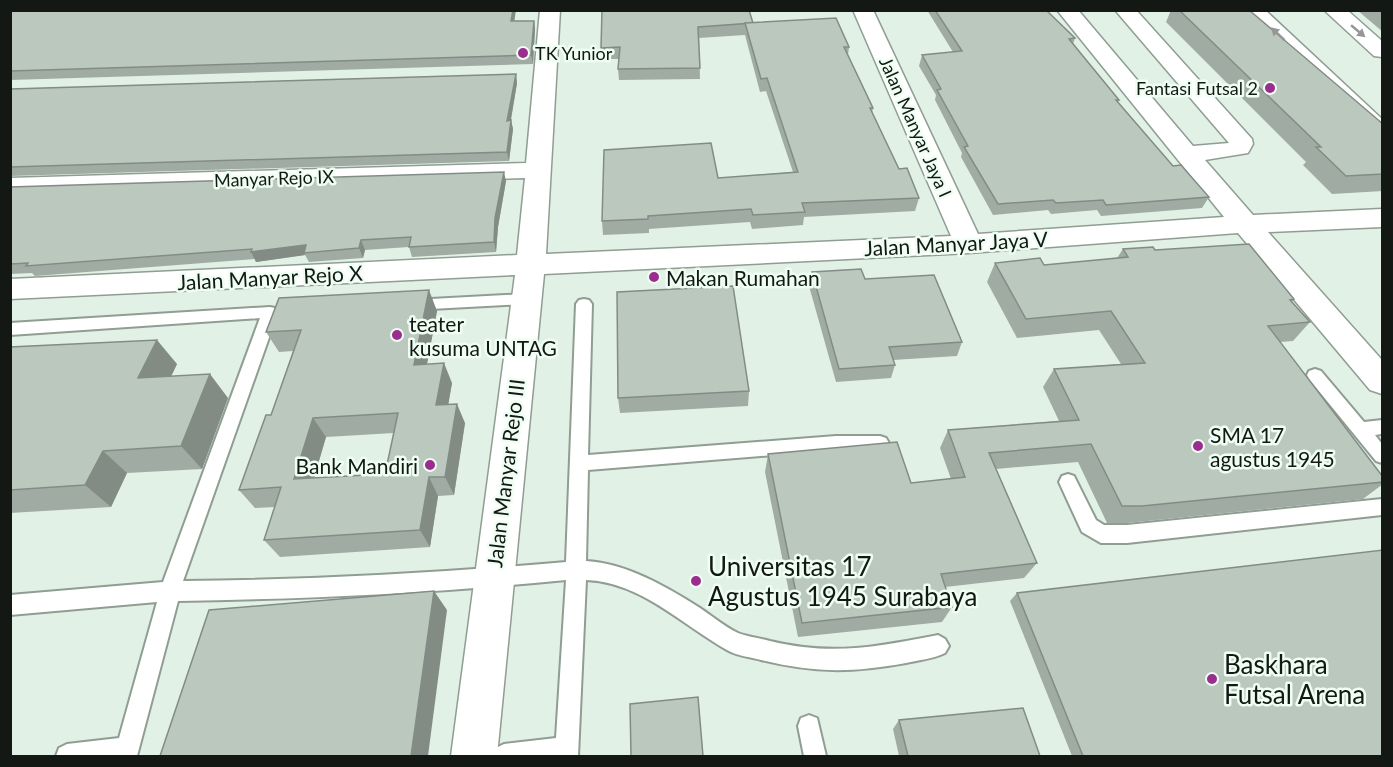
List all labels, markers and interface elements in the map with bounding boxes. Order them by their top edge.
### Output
one-way arrow [1350,24,1366,37]
one-way arrow [1271,28,1286,41]
place label: TK Yunior [535,42,613,64]
marker: TK Yunior [516,46,530,60]
street label: Jalan Manyar Jaya I [875,53,957,201]
place label: Fantasi Futsal 2 [1136,77,1258,99]
marker: Fantasi Futsal 2 [1263,81,1277,95]
street label: Manyar Rejo IX [214,165,335,191]
street label: Jalan Manyar Jaya V [863,226,1049,260]
street label: Jalan Manyar Rejo X [177,260,364,294]
place label: Makan Rumahan [666,265,820,290]
marker: Makan Rumahan [647,270,661,284]
place label: teater kusuma UNTAG [409,311,557,360]
marker: teater kusuma UNTAG [390,328,404,342]
street label: Jalan Manyar Rejo III [481,377,529,569]
place label: SMA 17 agustus 1945 [1210,422,1335,471]
marker: SMA 17 agustus 1945 [1191,439,1205,453]
place label: Bank Mandiri [296,453,418,478]
marker: Bank Mandiri [423,458,437,472]
place label: Universitas 17 Agustus 1945 Surabaya [708,550,977,612]
marker: Universitas 17 Agustus 1945 Surabaya [689,574,703,588]
place label: Baskhara Futsal Arena [1224,648,1365,710]
marker: Baskhara Futsal Arena [1205,672,1219,686]

